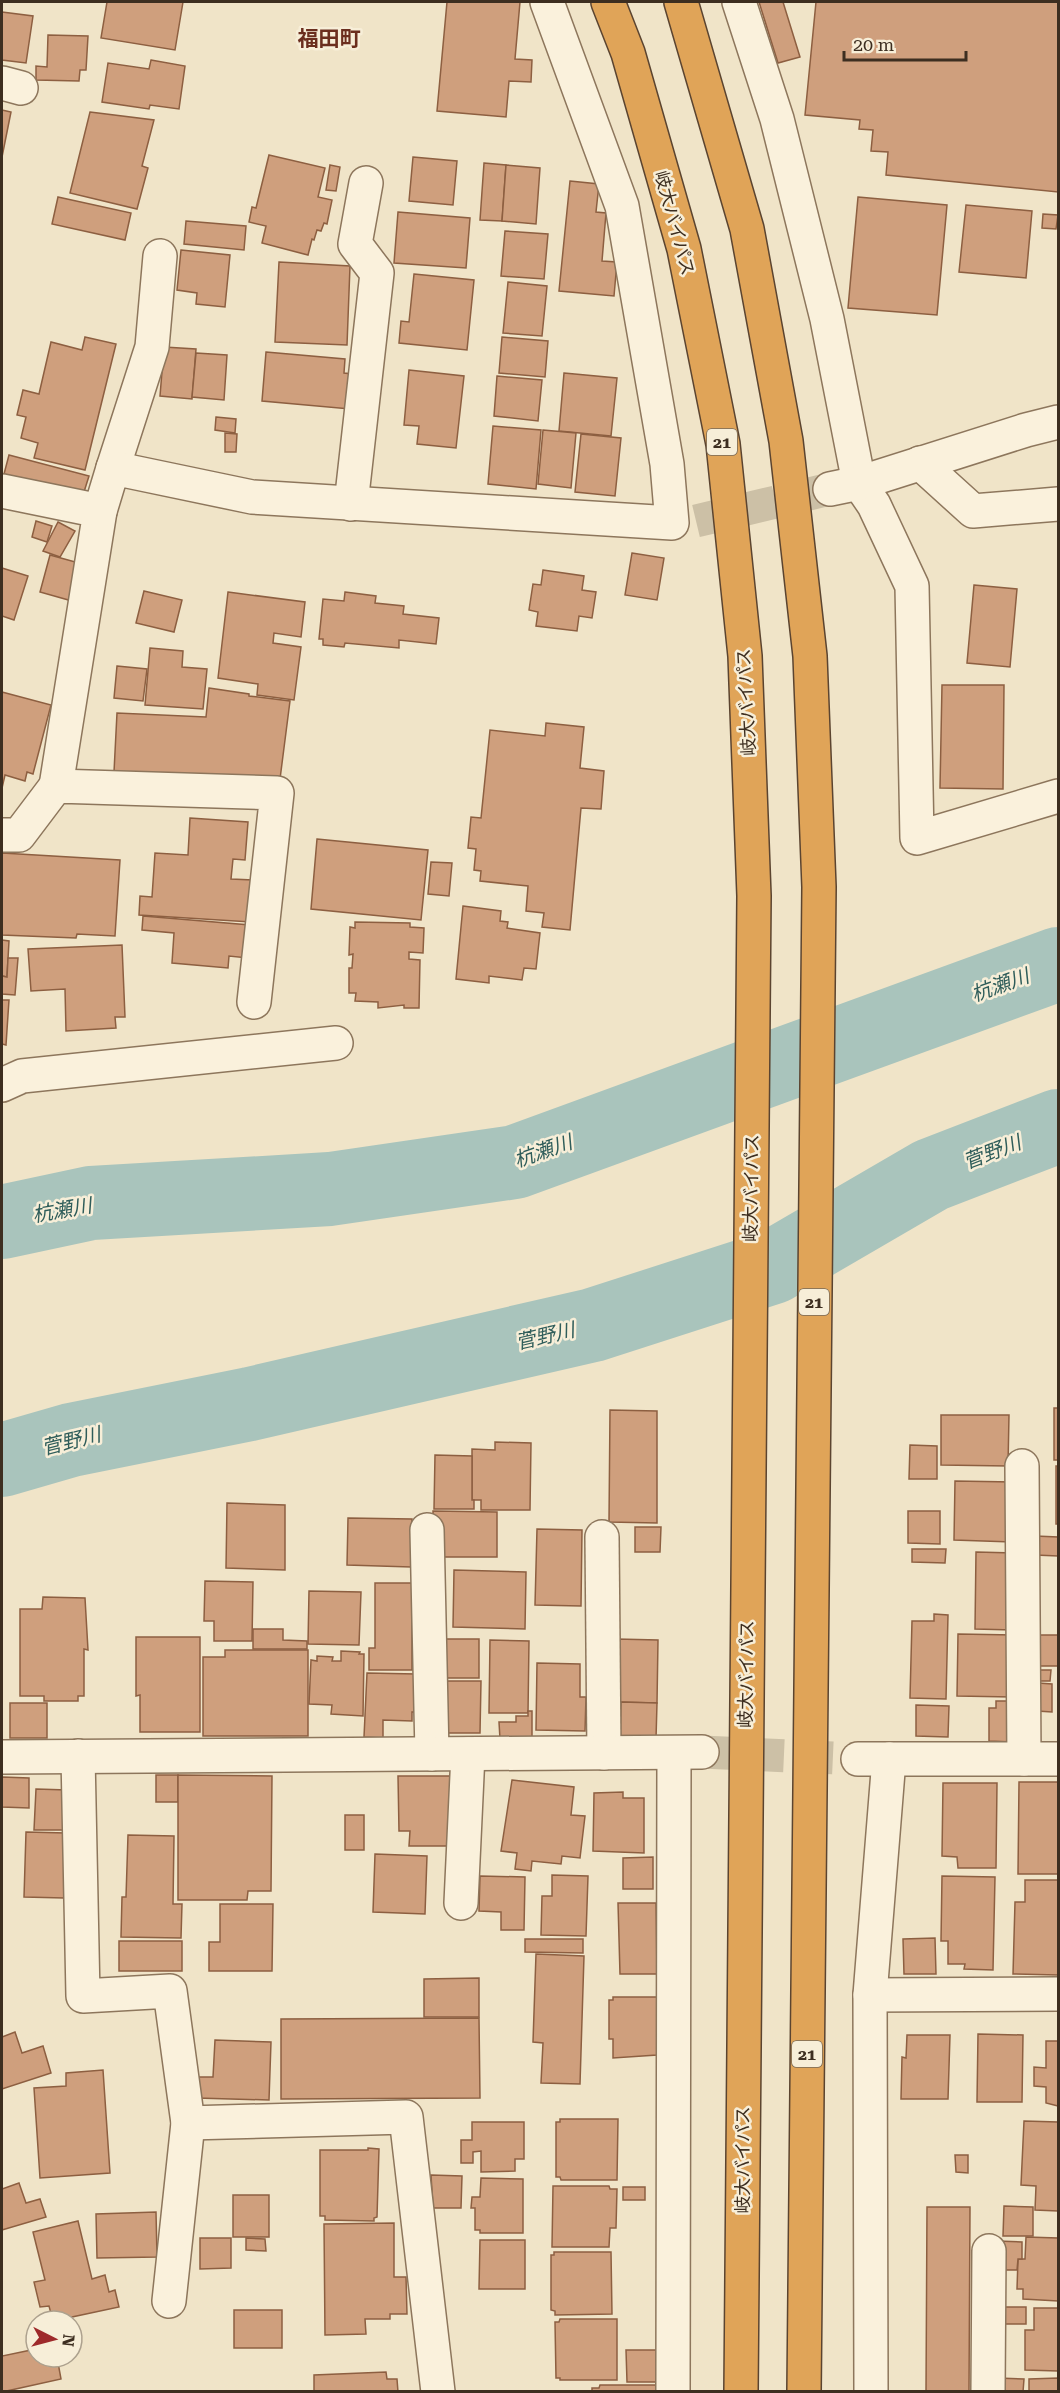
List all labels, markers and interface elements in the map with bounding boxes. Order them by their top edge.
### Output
scale bar [844,24,966,62]
district label: 福田町 [298,27,361,51]
text: 20 m [853,34,894,55]
street label: 岐大バイパス [651,168,699,278]
road number: 21 [707,429,737,455]
street label: 岐大バイパス [733,648,759,756]
water label: 杭瀬川 [968,963,1034,1007]
water label: 杭瀬川 [511,1129,577,1172]
water label: 菅野川 [960,1129,1026,1174]
street label: 岐大バイパス [740,1134,762,1242]
water label: 杭瀬川 [30,1193,96,1227]
road number: 21 [799,1289,829,1315]
water label: 菅野川 [513,1317,579,1354]
water label: 菅野川 [39,1422,105,1460]
street label: 岐大バイパス [735,1620,757,1728]
road number: 21 [792,2041,822,2067]
street label: 岐大バイパス [732,2106,753,2214]
north arrow [24,2309,84,2369]
text: N [58,2333,79,2348]

